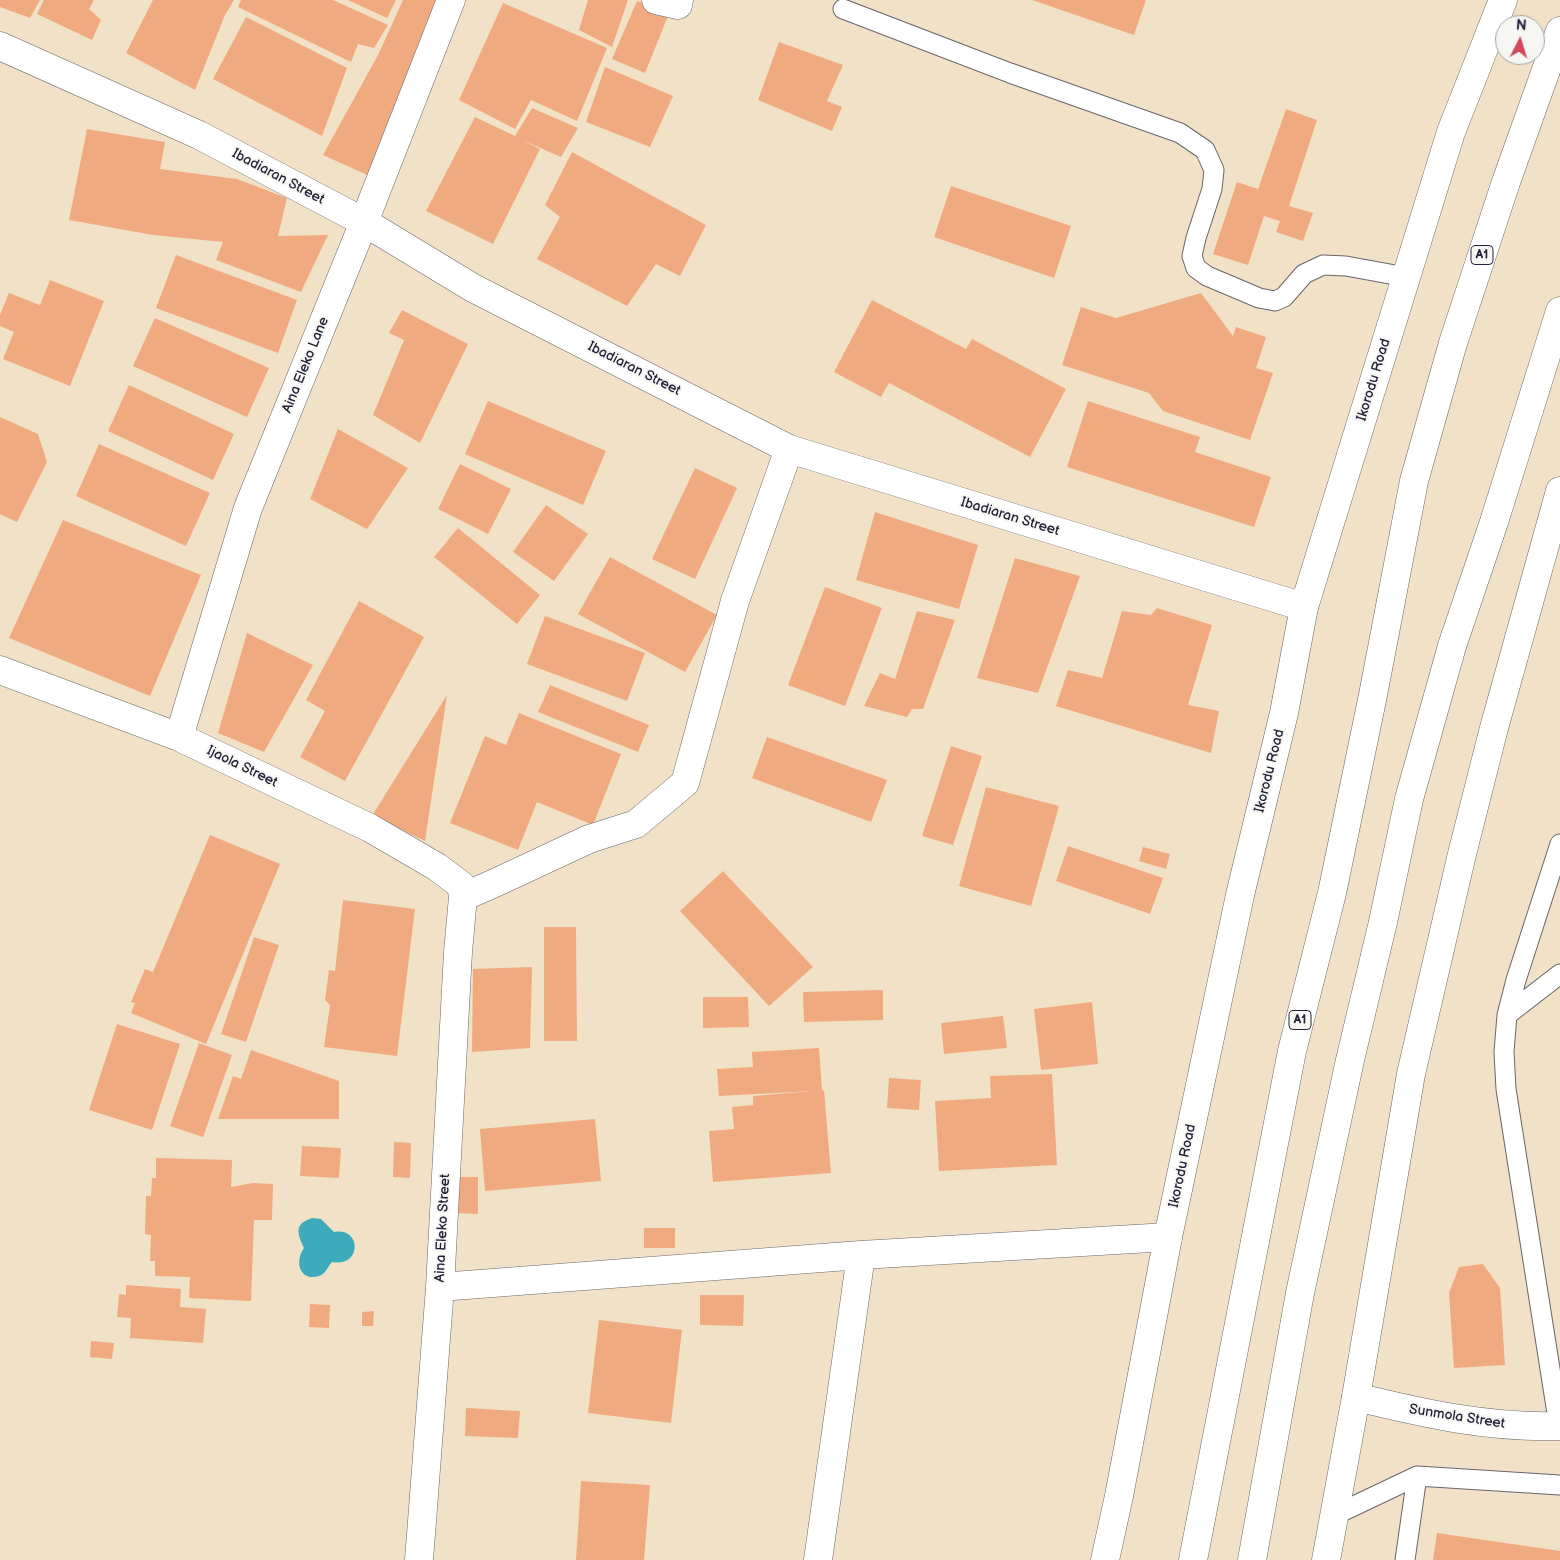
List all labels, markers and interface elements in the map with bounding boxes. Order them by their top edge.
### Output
north arrow [1495,15,1545,65]
text: N [1515,17,1527,34]
street label: Ibadiaran Street [229,146,327,208]
road number: A1 [1471,246,1493,264]
street label: Aina Eleko Lane [279,315,333,415]
street label: Ikorodu Road [1354,337,1394,423]
street label: Ibadiaran Street [585,338,683,400]
street label: Ibadiaran Street [959,494,1061,540]
street label: Ikorodu Road [1252,728,1288,814]
street label: Ijaola Street [204,743,280,791]
road number: A1 [1289,1010,1311,1030]
street label: Ikorodu Road [1166,1123,1200,1209]
street label: Aina Eleko Street [432,1173,454,1283]
street label: Sunmola Street [1408,1401,1506,1433]

